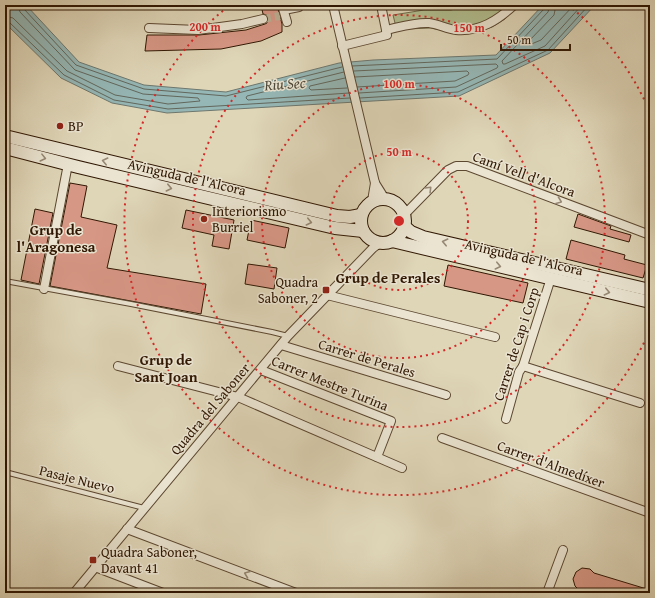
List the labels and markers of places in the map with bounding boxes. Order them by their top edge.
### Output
place label: BP [68,116,83,136]
marker: BP [55,121,65,131]
place label: Interiorismo Burriel [212,201,286,237]
marker: Interiorismo Burriel [199,214,209,224]
centre of rings [392,214,406,228]
place label: Quadra Saboner, 2 [258,272,318,308]
marker: Quadra Saboner, 2 [321,285,331,295]
place label: Quadra Saboner, Davant 41 [101,542,197,578]
marker: Quadra Saboner, Davant 41 [88,555,98,565]

